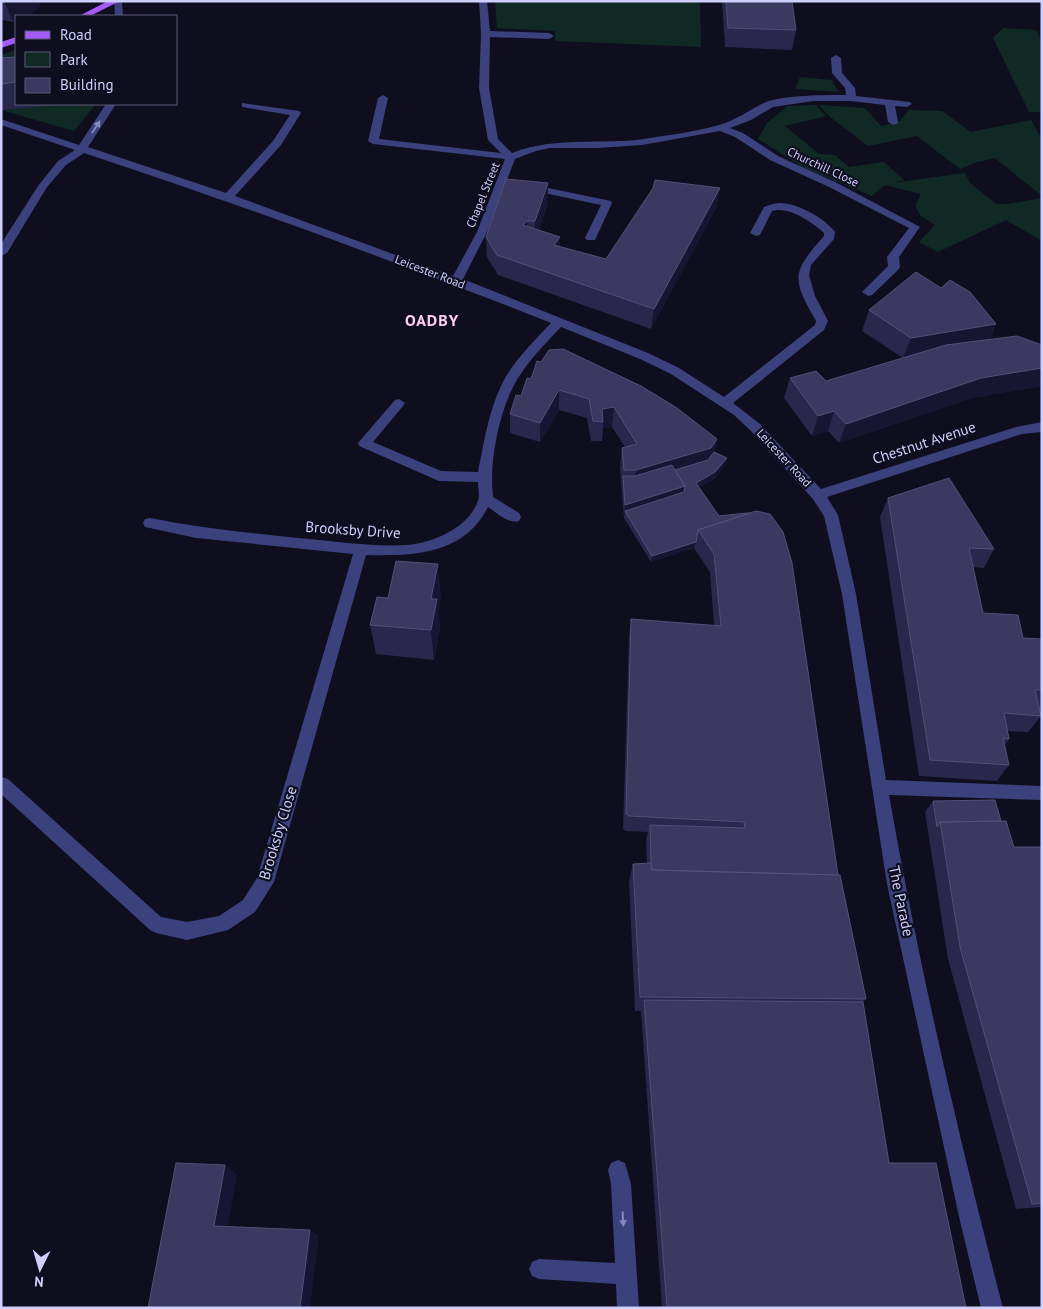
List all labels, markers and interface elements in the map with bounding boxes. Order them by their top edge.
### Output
legend [15,15,178,105]
text: Road [60,25,92,44]
text: Park [60,50,88,69]
text: Building [60,75,114,94]
one-way arrow [91,120,101,133]
street label: Churchill Close [785,143,861,190]
street label: Chapel Street [463,160,502,230]
street label: Leicester Road [393,251,467,292]
district label: OADBY [405,310,459,330]
street label: Chestnut Avenue [870,417,978,468]
street label: Leicester Road [754,426,815,490]
street label: Brooksby Drive [305,517,401,542]
street label: Brooksby Close [254,784,301,882]
street label: The Parade [885,864,918,938]
one-way arrow [619,1211,627,1227]
north arrow [15,1244,65,1294]
text: N [33,1273,44,1291]

